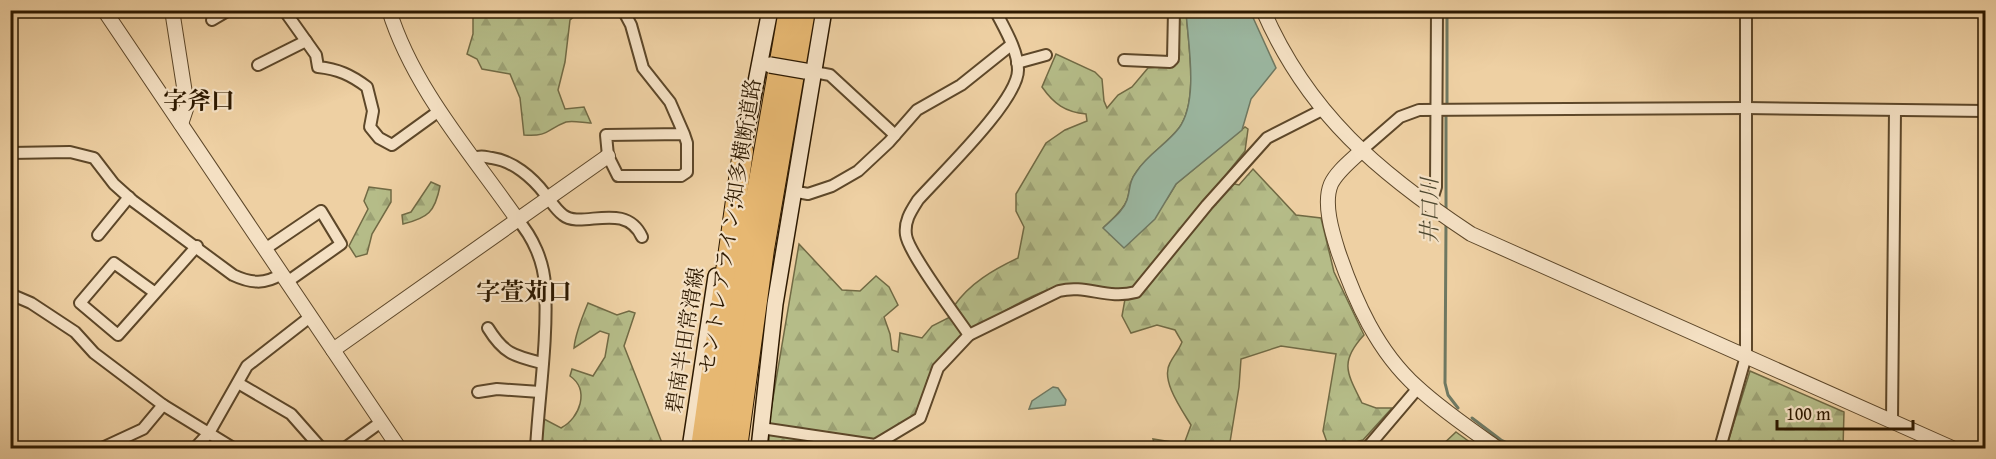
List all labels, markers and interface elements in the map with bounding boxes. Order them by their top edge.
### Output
street label: セントレアライン;知多横断道路 [691,76,768,376]
district label: 字斧口 [163,83,235,118]
water label: 井口川 [1413,176,1445,244]
street label: 碧南半田常滑線 [658,265,711,415]
district label: 字萱苅口 [476,274,572,309]
scale bar [1777,393,1914,431]
text: 100 m [1786,400,1831,427]

